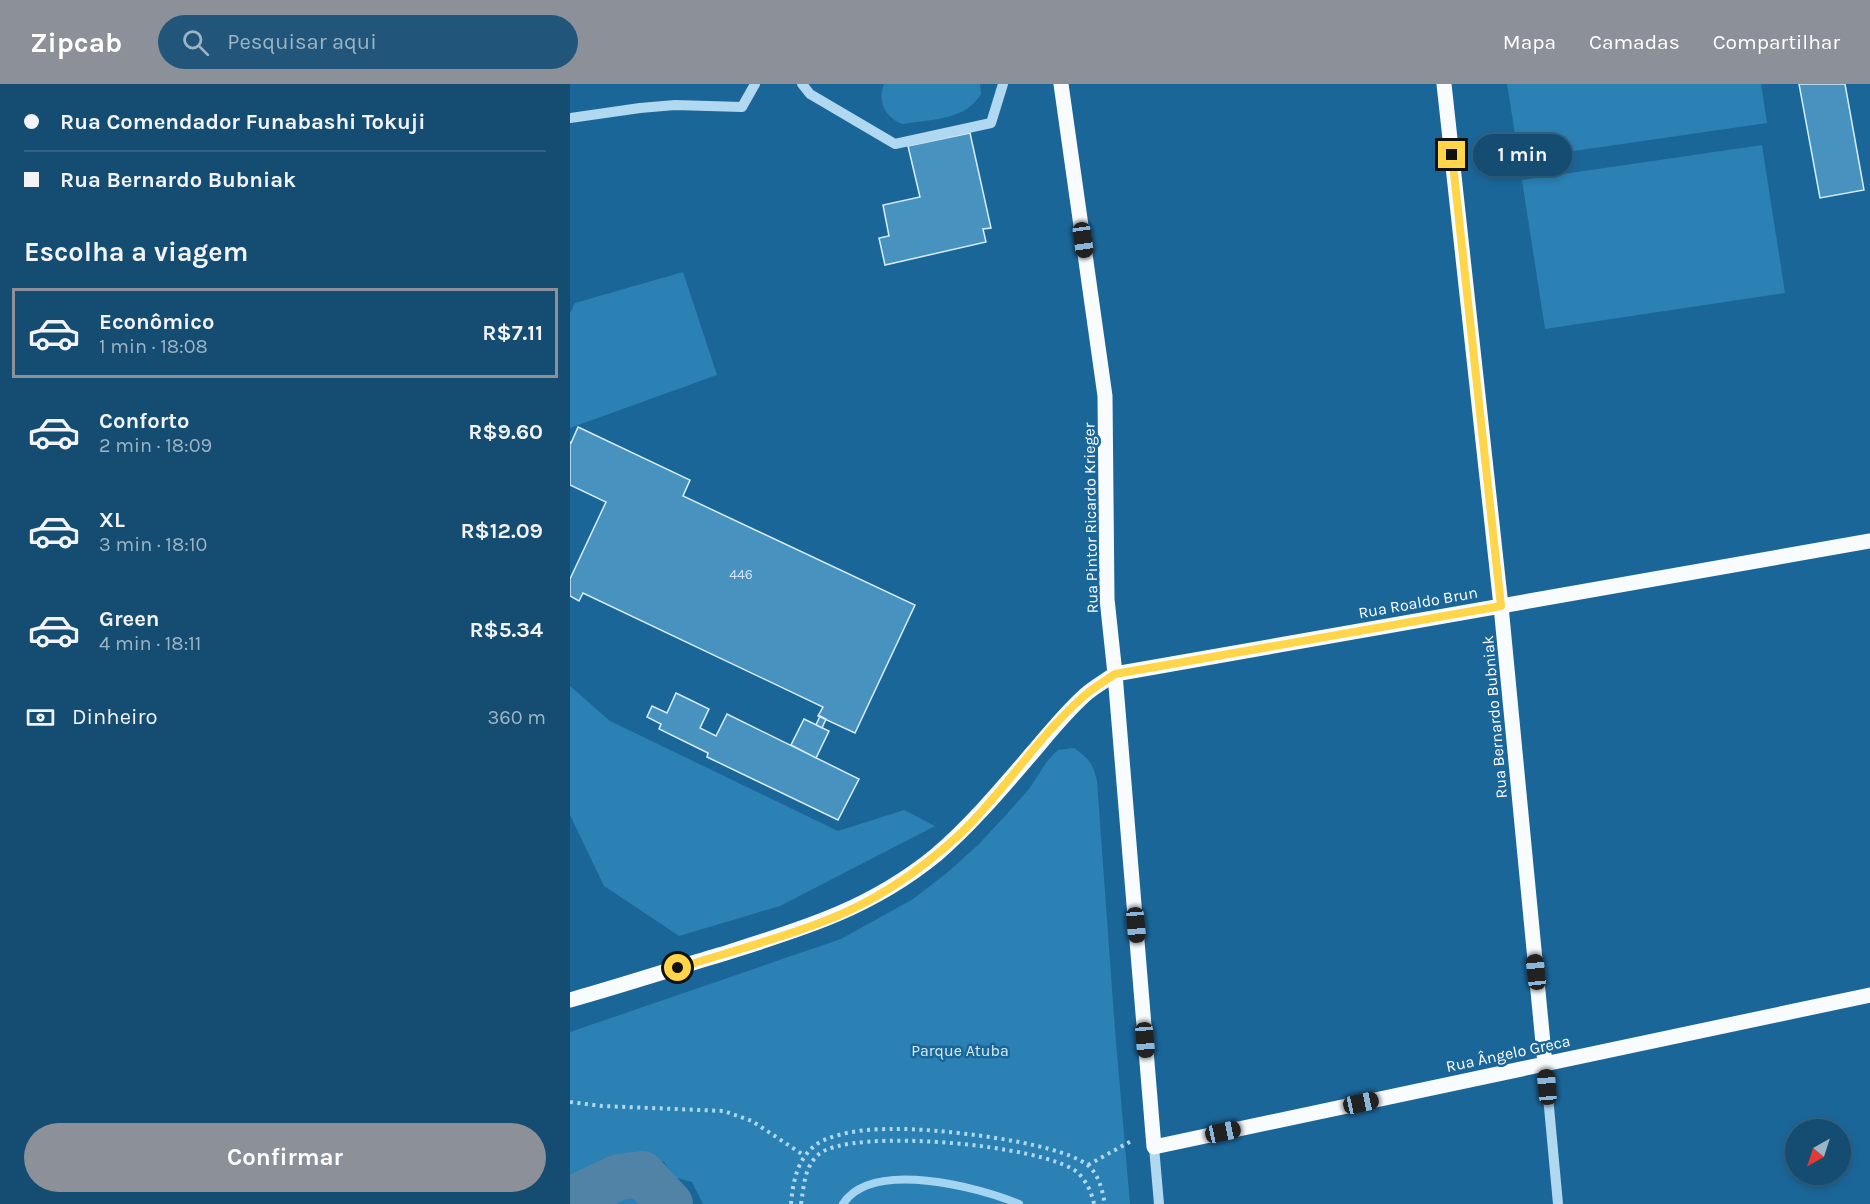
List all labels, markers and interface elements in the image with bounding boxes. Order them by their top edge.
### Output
search box [158,15,578,69]
text: Zipcab [30,26,122,59]
icon: search [179,26,212,59]
text: Pesquisar aqui [227,29,377,55]
text: Mapa [1503,30,1556,54]
text: Camadas [1589,30,1680,54]
text: Compartilhar [1713,30,1840,54]
text: Rua Comendador Funabashi Tokuji [60,109,425,135]
callout: 1 min [1473,134,1572,176]
route end [1438,141,1465,168]
text: 1 min [1497,143,1548,166]
text: Rua Bernardo Bubniak [60,167,296,193]
car [1072,221,1094,259]
text: Escolha a viagem [24,236,248,268]
icon: car [27,306,81,360]
text: Econômico [99,309,214,335]
text: R$7.11 [482,320,543,346]
text: 1 min · 18:08 [99,335,208,358]
icon: car [27,405,81,459]
text: Conforto [99,408,189,434]
text: R$9.60 [468,419,543,445]
street label: Rua Pintor Ricardo Krieger [1079,422,1102,613]
text: 2 min · 18:09 [99,434,212,457]
icon: car [27,504,81,558]
text: XL [99,507,125,533]
text: R$12.09 [460,518,543,544]
text: 3 min · 18:10 [99,533,207,556]
house number: 446 [729,566,753,583]
street label: Rua Roaldo Brun [1357,583,1479,622]
icon: car [27,603,81,657]
text: Green [99,606,160,632]
text: R$5.34 [469,617,543,643]
text: 4 min · 18:11 [99,632,201,655]
street label: Rua Bernardo Bubniak [1478,635,1511,799]
icon: cash [24,701,57,734]
text: Dinheiro [72,704,157,730]
text: 360 m [487,706,546,729]
car [1125,906,1147,944]
car [1525,953,1547,991]
route start [664,954,691,981]
car [1134,1021,1156,1059]
street label: Rua Ângelo Greca [1444,1031,1572,1076]
park label: Parque Atuba [911,1041,1009,1060]
car [1536,1068,1558,1106]
car [1342,1090,1380,1116]
car [1204,1119,1242,1145]
north arrow [1785,1119,1851,1185]
map controls [1785,1119,1851,1185]
button: Confirmar [24,1123,546,1192]

